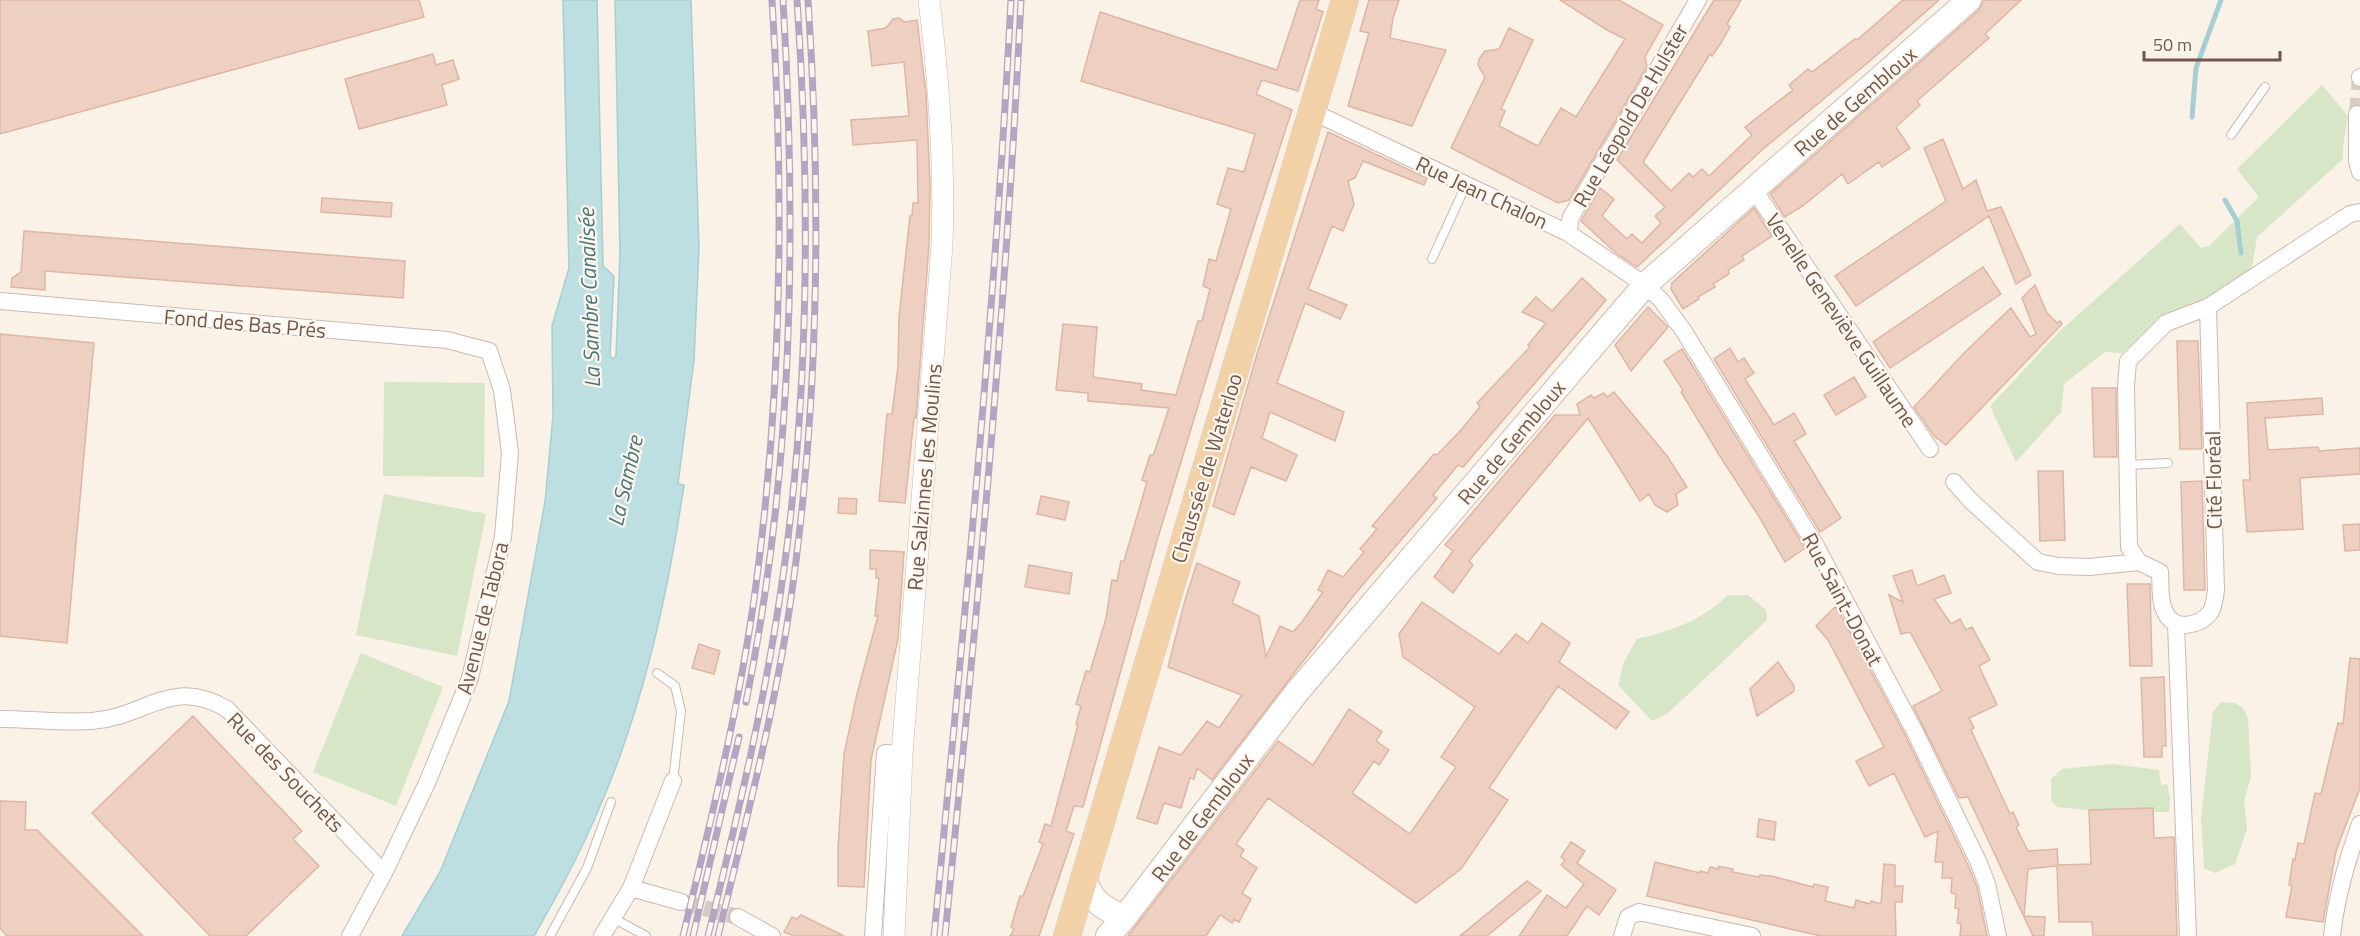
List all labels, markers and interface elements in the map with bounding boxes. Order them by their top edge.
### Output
street label: Rue Léopold De Hulster [1564,17,1696,213]
scale bar [2144,24,2280,62]
text: 50 m [2153,31,2192,58]
street label: Rue de Gembloux [1786,38,1924,164]
street label: Rue Jean Chalon [1411,147,1553,237]
water label: La Sambre Canalisée [569,206,609,388]
street label: Venelle Geneviève Guillaume [1758,206,1926,434]
street label: Fond des Bas Prés [163,300,327,346]
street label: Rue Salzinnes les Moulins [898,362,950,592]
street label: Chaussée de Waterloo [1162,369,1250,567]
street label: Rue de Gembloux [1449,372,1573,511]
street label: Cité Floréal [2196,430,2230,530]
water label: La Sambre [598,431,652,530]
street label: Rue Saint-Donat [1794,527,1892,672]
street label: Avenue de Tabora [448,538,517,698]
street label: Rue des Souchets [220,704,352,840]
street label: Rue de Gembloux [1143,745,1262,888]

